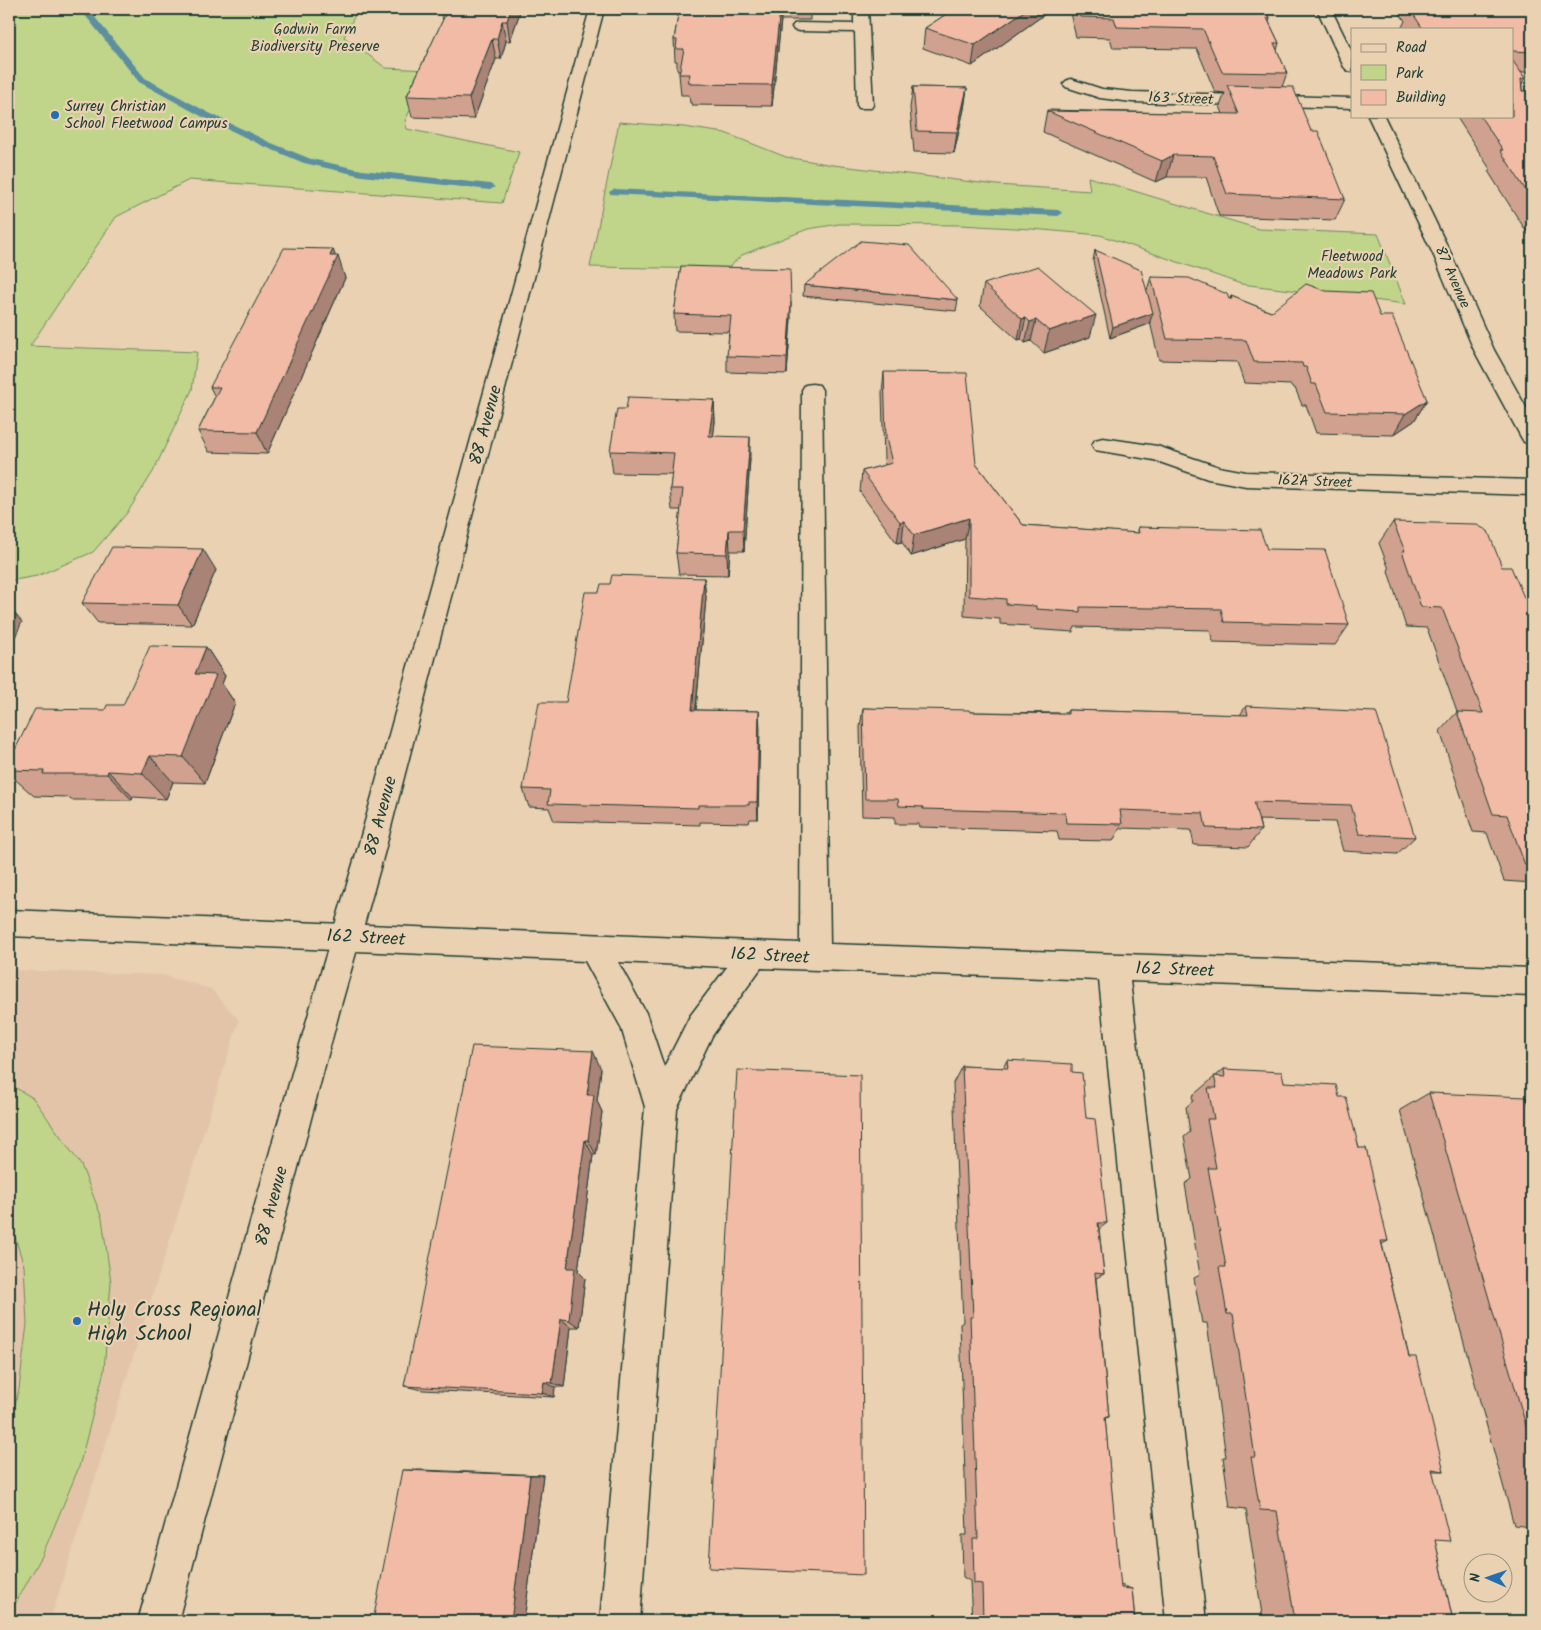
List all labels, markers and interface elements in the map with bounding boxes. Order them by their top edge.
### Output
park label: Godwin Farm Biodiversity Preserve [251,18,380,59]
legend [1351,28,1514,118]
text: Road [1396,36,1427,60]
text: Park [1396,62,1424,86]
street label: 163 Street [1148,86,1214,112]
text: Building [1396,86,1446,110]
place label: Surrey Christian School Fleetwood Campus [65,95,228,136]
marker: Surrey Christian School Fleetwood Campus [49,109,61,121]
street label: 87 Avenue [1428,242,1477,313]
park label: Fleetwood Meadows Park [1307,245,1398,286]
street label: 88 Avenue [462,382,511,469]
street label: 162A Street [1277,469,1353,495]
street label: 88 Avenue [357,773,406,860]
street label: 162 Street [326,922,407,955]
street label: 162 Street [730,940,811,973]
street label: 162 Street [1135,955,1216,986]
street label: 88 Avenue [248,1163,297,1250]
place label: Holy Cross Regional High School [87,1294,262,1351]
marker: Holy Cross Regional High School [71,1315,83,1327]
north arrow [1464,1552,1514,1602]
text: N [1465,1573,1487,1582]

